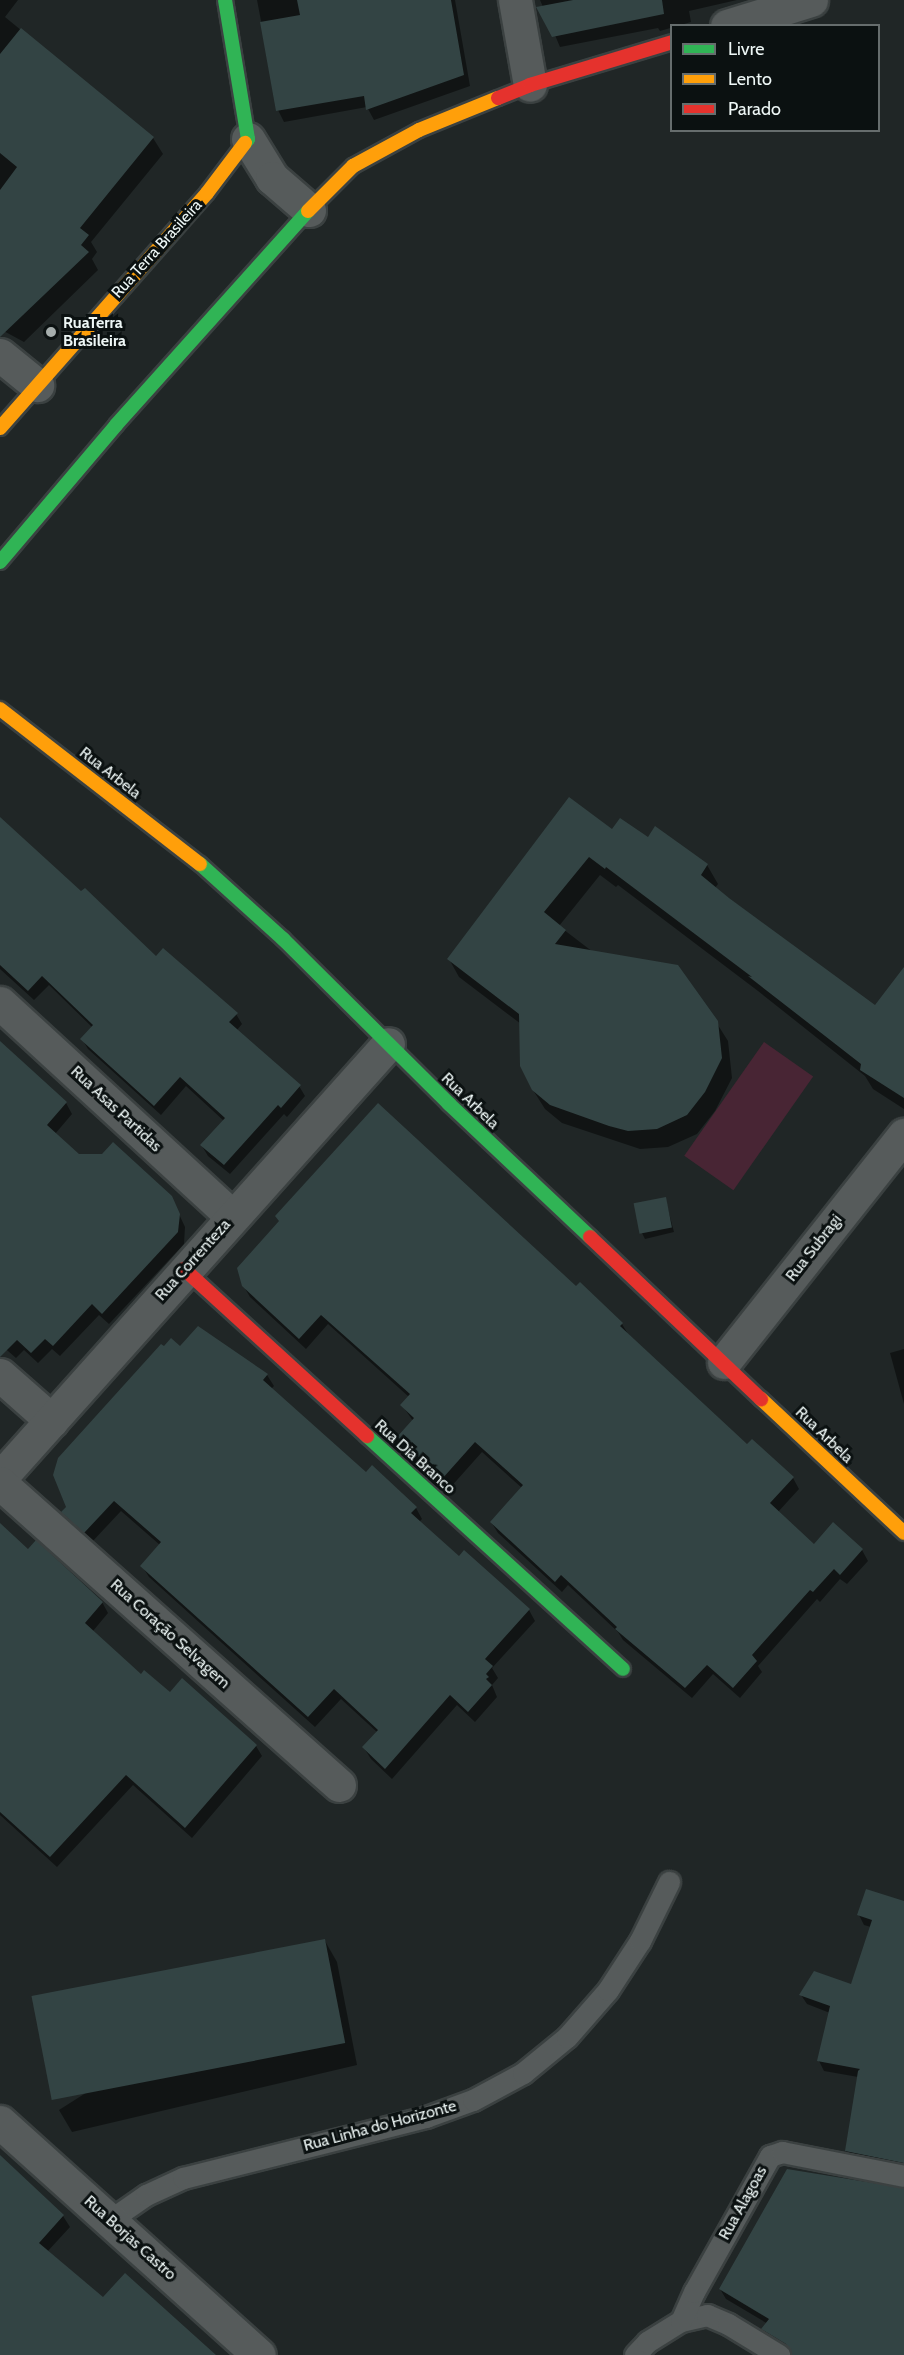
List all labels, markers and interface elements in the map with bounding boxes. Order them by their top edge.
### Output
legend [670,24,880,132]
text: Livre [728,38,764,60]
text: Lento [728,68,772,90]
text: Parado [728,98,781,120]
street label: Rua Terra Brasileira [108,196,206,302]
place label: RuaTerra Brasileira [63,313,126,351]
marker: RuaTerra Brasileira [44,325,58,339]
street label: Rua Arbela [76,743,144,803]
street label: Rua Asas Partidas [67,1062,165,1156]
street label: Rua Arbela [437,1069,503,1133]
street label: Rua Subragi [782,1211,846,1285]
street label: Rua Correnteza [151,1215,235,1305]
street label: Rua Arbela [791,1403,857,1467]
street label: Rua Dia Branco [371,1416,459,1498]
street label: Rua Coração Selvagem [106,1575,234,1693]
street label: Rua Linha do Horizonte [301,2096,459,2156]
street label: Rua Alagoas [715,2163,771,2243]
street label: Rua Borjas Castro [80,2192,180,2284]

